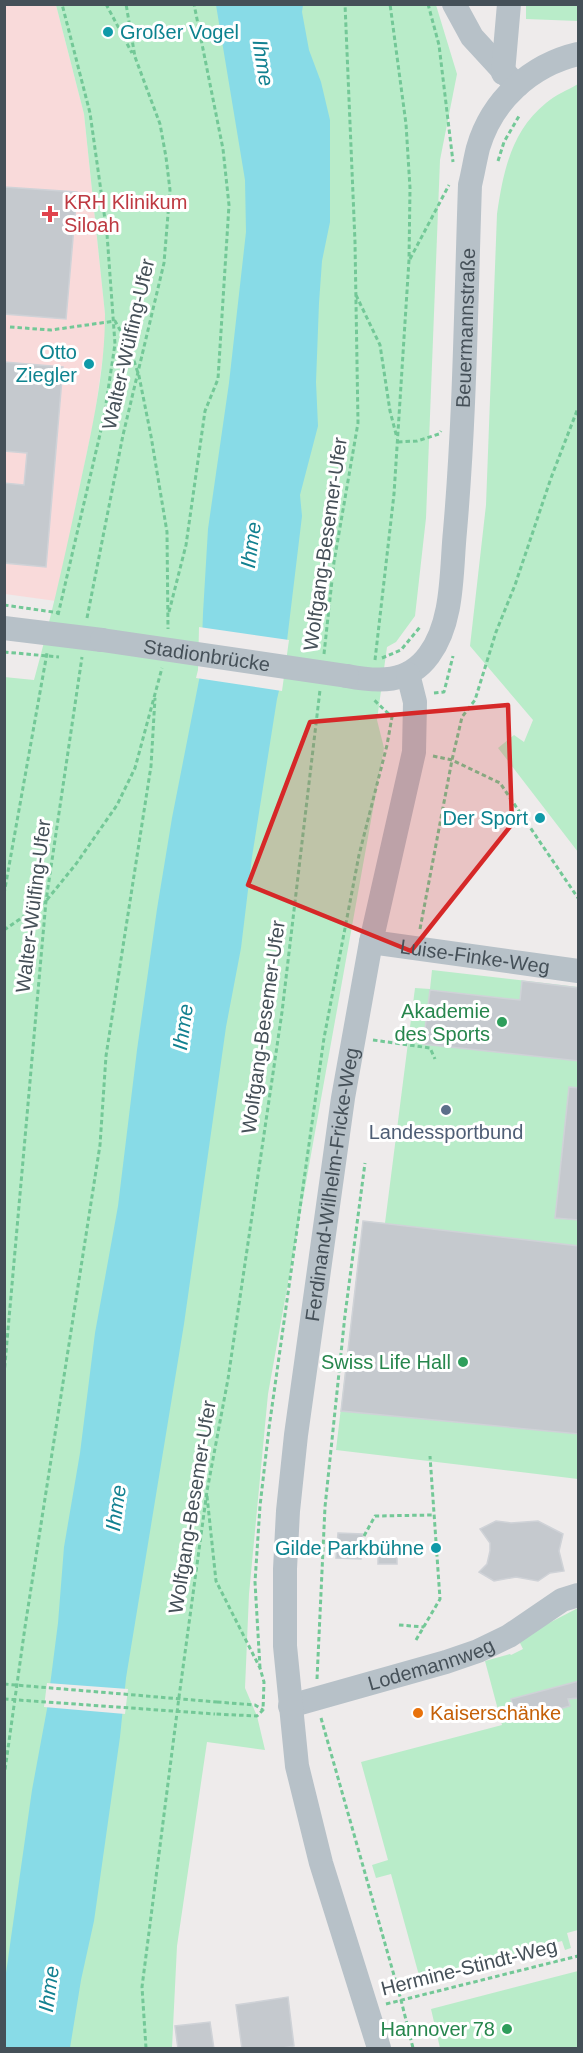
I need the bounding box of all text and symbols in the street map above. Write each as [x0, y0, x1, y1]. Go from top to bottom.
place label: Großer Vogel [120, 21, 239, 43]
marker: Großer Vogel [101, 25, 115, 39]
water label: Ihme [248, 38, 279, 88]
place label: KRH Klinikum Siloah [64, 191, 187, 236]
marker: KRH Klinikum Siloah [41, 205, 59, 223]
street label: Beuermannstraße [452, 248, 479, 408]
street label: Walter-Wülfing-Ufer [98, 256, 158, 432]
place label: Otto Ziegler [16, 341, 77, 386]
marker: Otto Ziegler [82, 357, 96, 371]
street label: Wolfgang-Besemer-Ufer [299, 436, 351, 652]
water label: Ihme [236, 520, 265, 570]
street label: Stadionbrücke [142, 635, 272, 676]
place label: Der Sport [442, 807, 528, 829]
marker: Der Sport [533, 811, 547, 825]
street label: Walter-Wülfing-Ufer [11, 818, 55, 994]
street label: Wolfgang-Besemer-Ufer [237, 919, 289, 1135]
street label: Luise-Finke-Weg [399, 935, 551, 978]
place label: Akademie des Sports [394, 1000, 490, 1045]
water label: Ihme [168, 1002, 197, 1052]
marker: Akademie des Sports [495, 1015, 509, 1029]
street label: Ferdinand-Wilhelm-Fricke-Weg [301, 1046, 363, 1323]
marker: Landessportbund [439, 1103, 453, 1117]
place label: Landessportbund [369, 1121, 523, 1143]
place label: Swiss Life Hall [321, 1351, 451, 1373]
marker: Swiss Life Hall [456, 1355, 470, 1369]
street label: Wolfgang-Besemer-Ufer [164, 1399, 220, 1615]
water label: Ihme [101, 1483, 130, 1533]
place label: Gilde Parkbühne [275, 1537, 424, 1559]
marker: Gilde Parkbühne [429, 1541, 443, 1555]
street label: Lodemannweg [365, 1634, 498, 1694]
place label: Kaiserschänke [430, 1702, 561, 1724]
marker: Kaiserschänke [411, 1706, 425, 1720]
street label: Hermine-Stindt-Weg [379, 1934, 559, 2000]
water label: Ihme [34, 1964, 63, 2014]
place label: Hannover 78 [380, 2018, 495, 2040]
marker: Hannover 78 [500, 2022, 514, 2036]

